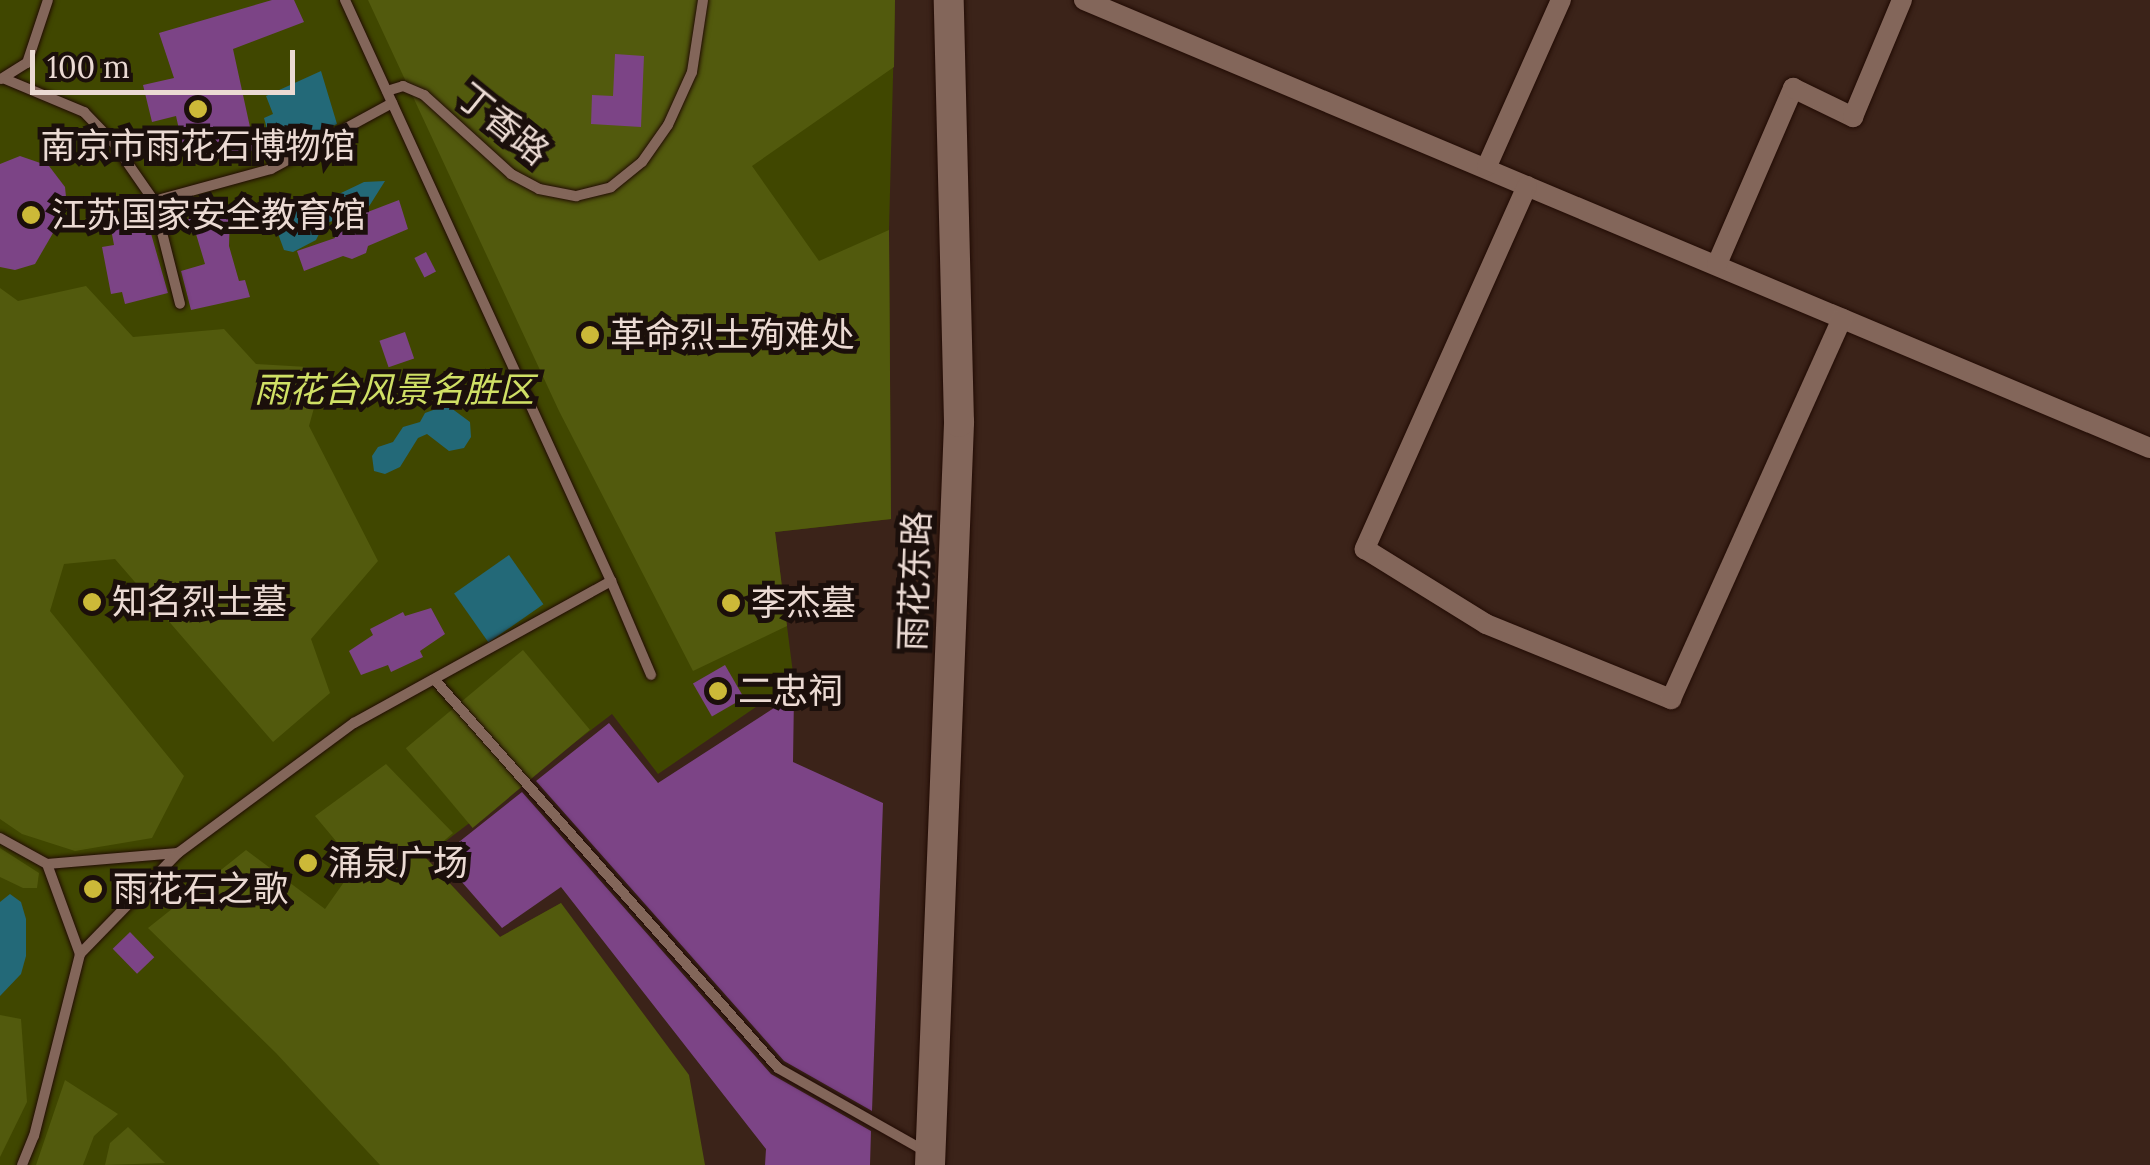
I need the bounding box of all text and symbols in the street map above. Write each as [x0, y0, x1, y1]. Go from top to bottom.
scale bar [35, 30, 300, 92]
text: 100 m [47, 48, 130, 86]
street label: 丁香路 [449, 75, 557, 173]
marker: 南京市雨花石博物馆 [187, 98, 209, 120]
place label: 南京市雨花石博物馆 [41, 125, 355, 167]
place label: 江苏国家安全教育馆 [51, 194, 366, 236]
marker: 江苏国家安全教育馆 [20, 204, 42, 226]
place label: 革命烈士殉难处 [610, 314, 855, 356]
marker: 革命烈士殉难处 [579, 324, 601, 346]
park label: 雨花台风景名胜区 [254, 369, 534, 411]
street label: 雨花东路 [892, 510, 938, 652]
place label: 知名烈士墓 [112, 581, 287, 623]
place label: 李杰墓 [751, 582, 856, 624]
marker: 知名烈士墓 [81, 591, 103, 613]
marker: 李杰墓 [720, 592, 742, 614]
place label: 二忠祠 [738, 670, 843, 712]
marker: 二忠祠 [707, 680, 729, 702]
place label: 涌泉广场 [328, 842, 468, 884]
marker: 涌泉广场 [297, 852, 319, 874]
place label: 雨花石之歌 [113, 868, 288, 910]
marker: 雨花石之歌 [82, 878, 104, 900]

